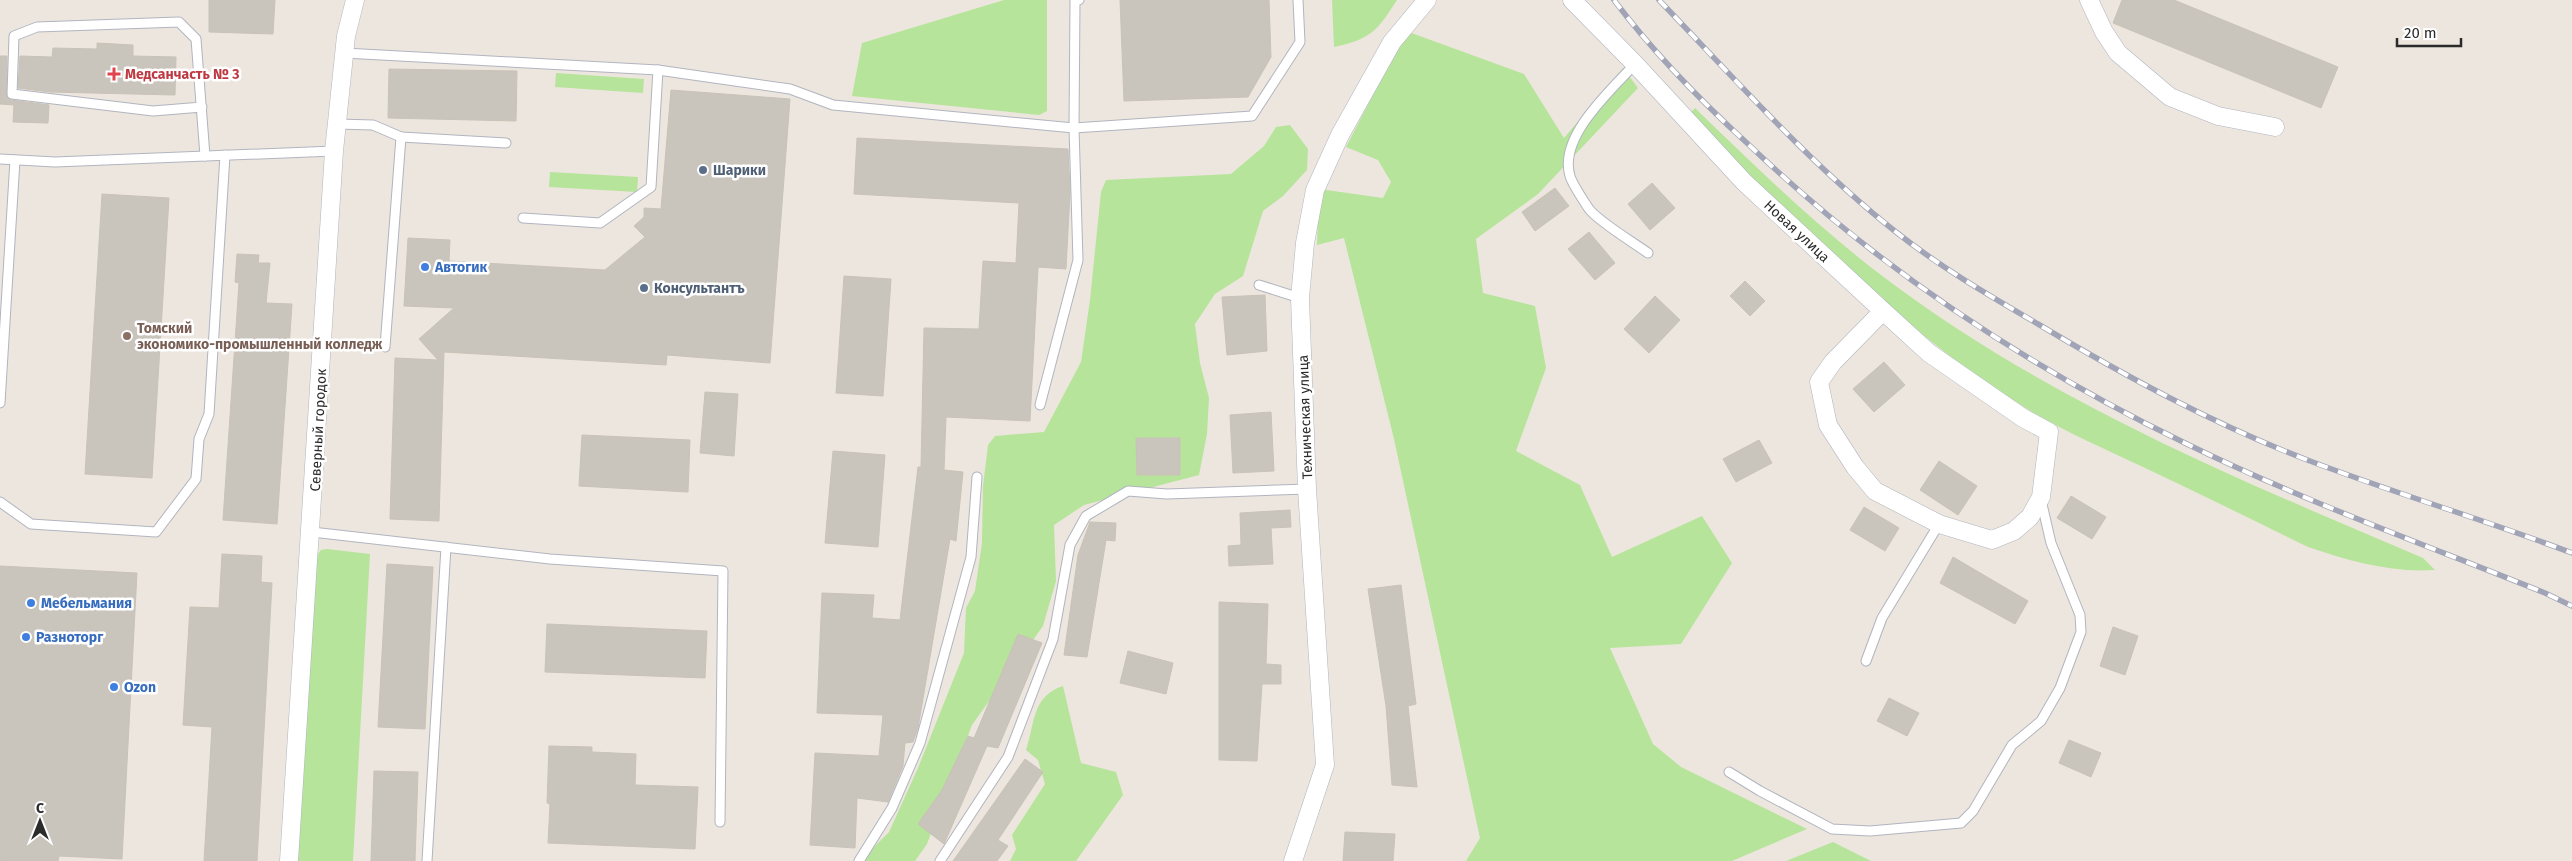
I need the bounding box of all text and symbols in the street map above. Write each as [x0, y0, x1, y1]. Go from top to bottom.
scale bar [2397, 15, 2461, 47]
text: 20 m [2404, 24, 2437, 42]
place label: Медсанчасть № 3 [125, 66, 240, 83]
marker: Медсанчасть № 3 [107, 67, 121, 81]
place label: Шарики [713, 162, 766, 179]
marker: Шарики [697, 164, 709, 176]
street label: Новая улица [1760, 197, 1833, 266]
place label: Автогик [434, 259, 488, 276]
marker: Автогик [419, 261, 431, 273]
place label: Консультантъ [654, 280, 745, 297]
marker: Консультантъ [638, 282, 650, 294]
place label: Томский экономико-промышленный колледж [137, 320, 383, 353]
marker: Томский экономико-промышленный колледж [121, 330, 133, 342]
street label: Техническая улица [1295, 354, 1316, 480]
street label: Северный городок [307, 367, 330, 492]
place label: Мебельмания [41, 595, 132, 612]
marker: Мебельмания [25, 597, 37, 609]
place label: Разноторг [36, 629, 104, 646]
marker: Разноторг [20, 631, 32, 643]
place label: Ozon [124, 679, 156, 696]
marker: Ozon [108, 681, 120, 693]
north arrow [15, 796, 65, 846]
text: С [36, 800, 44, 817]

